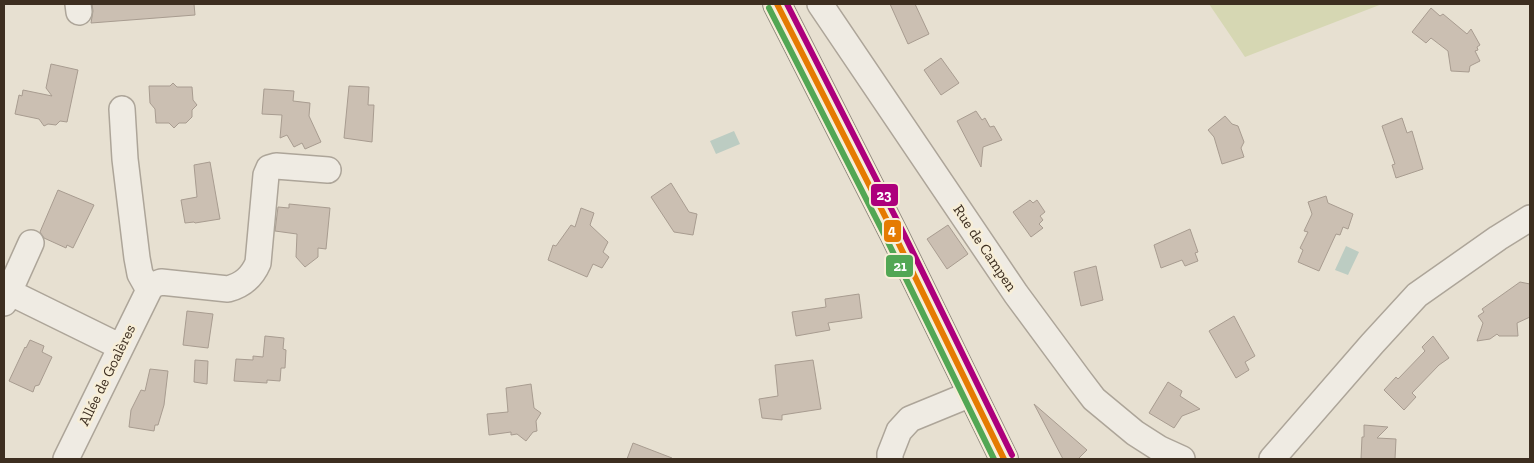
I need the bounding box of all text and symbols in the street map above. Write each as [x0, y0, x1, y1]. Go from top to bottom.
line badge: 23 [870, 183, 899, 207]
text: 23 [877, 187, 892, 204]
street label: Rue de Campen [949, 201, 1021, 295]
line badge: 4 [883, 219, 902, 243]
text: 4 [888, 222, 896, 239]
line badge: 21 [885, 254, 914, 278]
text: 21 [893, 258, 907, 275]
street label: Allée de Goalères [75, 322, 139, 428]

